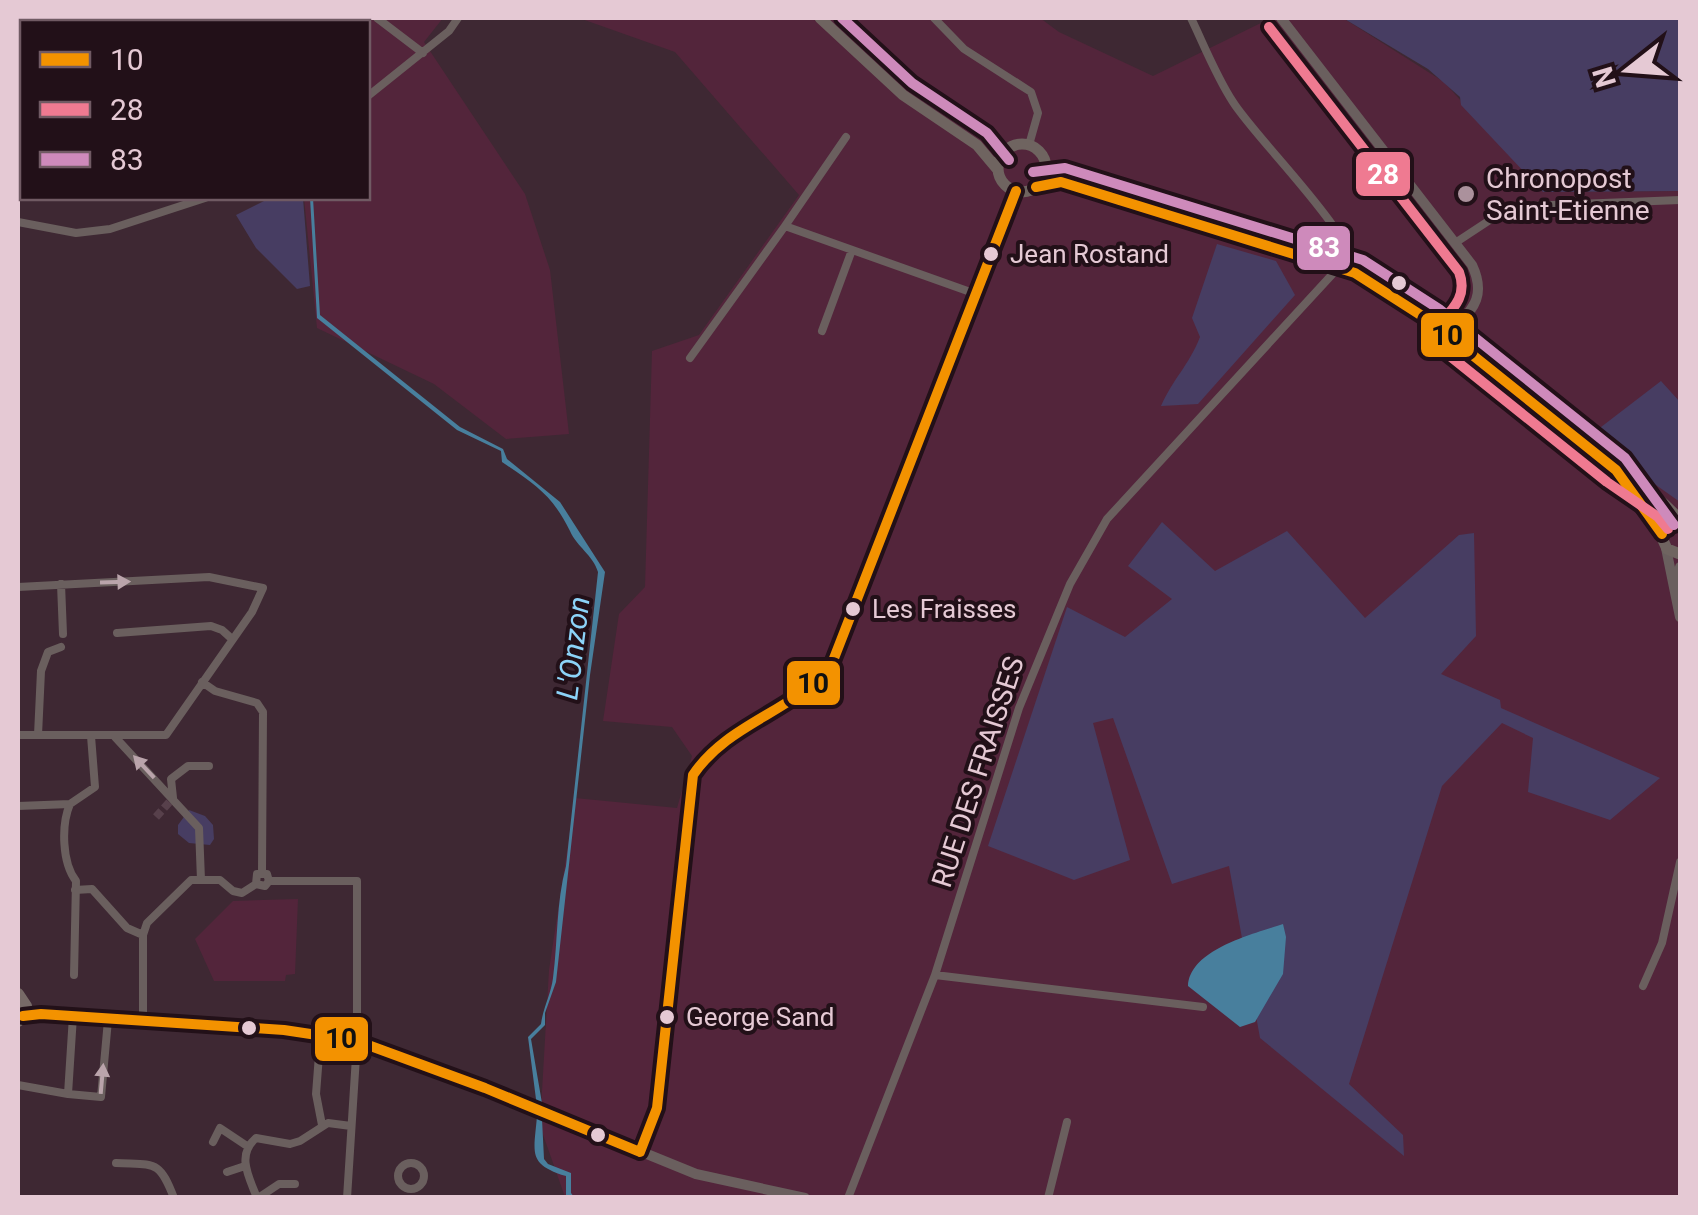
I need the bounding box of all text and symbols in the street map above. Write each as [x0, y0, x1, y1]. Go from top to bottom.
legend [20, 20, 370, 200]
north arrow [1578, 20, 1678, 120]
text: 10 [110, 42, 144, 77]
text: N [1586, 63, 1623, 91]
text: 28 [110, 92, 144, 127]
text: 83 [110, 142, 144, 177]
line badge: 28 [1354, 150, 1412, 198]
text: 28 [1367, 158, 1399, 191]
place label: Chronopost Saint-Etienne [1486, 162, 1650, 227]
marker: Chronopost Saint-Etienne [1455, 183, 1477, 205]
line badge: 83 [1295, 224, 1352, 272]
text: 83 [1308, 231, 1340, 264]
place label: Jean Rostand [1010, 239, 1169, 269]
marker: Jean Rostand [981, 244, 1001, 264]
unlabelled marker [1389, 273, 1409, 293]
line badge: 10 [1419, 311, 1476, 359]
text: 10 [1431, 319, 1463, 352]
one-way arrow [99, 574, 131, 590]
water label: L'Onzon [549, 594, 597, 702]
place label: Les Fraisses [872, 594, 1017, 624]
marker: Les Fraisses [843, 599, 863, 619]
street label: RUE DES FRAISSES [925, 653, 1031, 891]
line badge: 10 [785, 659, 842, 707]
text: 10 [797, 667, 829, 700]
one-way arrow [133, 756, 156, 780]
place label: George Sand [686, 1002, 834, 1032]
marker: George Sand [657, 1007, 677, 1027]
line badge: 10 [313, 1015, 370, 1063]
unlabelled marker [239, 1018, 259, 1038]
text: 10 [325, 1022, 357, 1055]
one-way arrow [95, 1063, 111, 1094]
unlabelled marker [588, 1125, 608, 1145]

